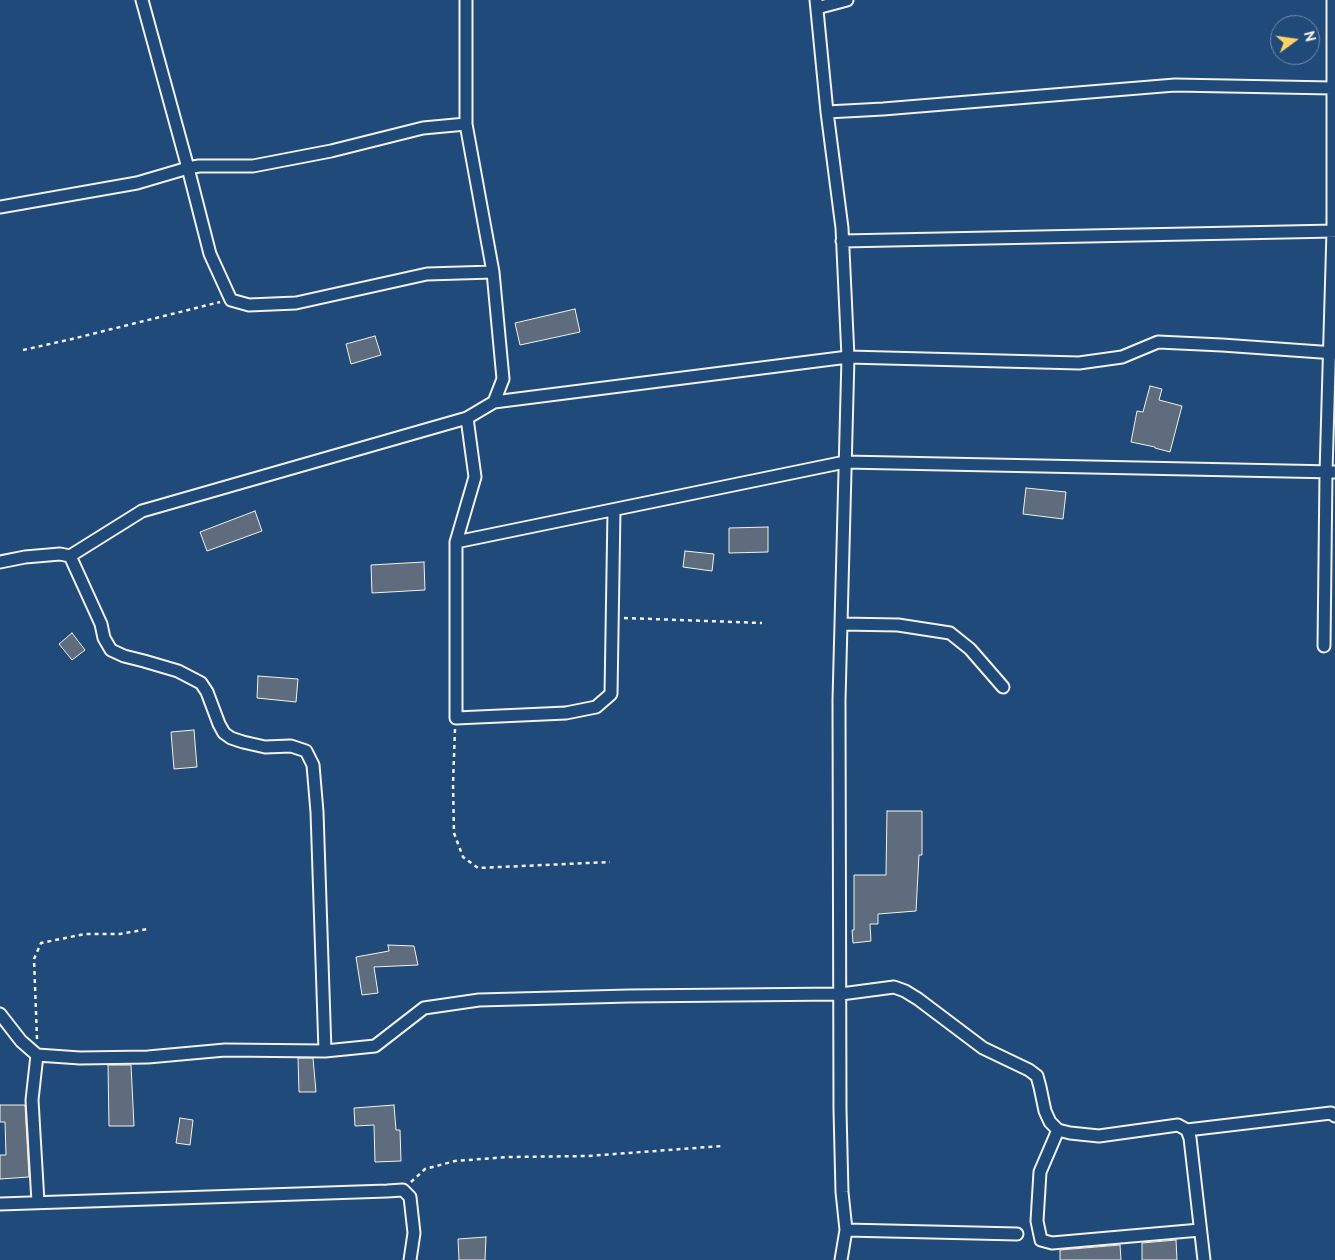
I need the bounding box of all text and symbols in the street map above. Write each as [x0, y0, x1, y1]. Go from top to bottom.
north arrow [1270, 15, 1320, 65]
text: N [1300, 29, 1319, 44]

